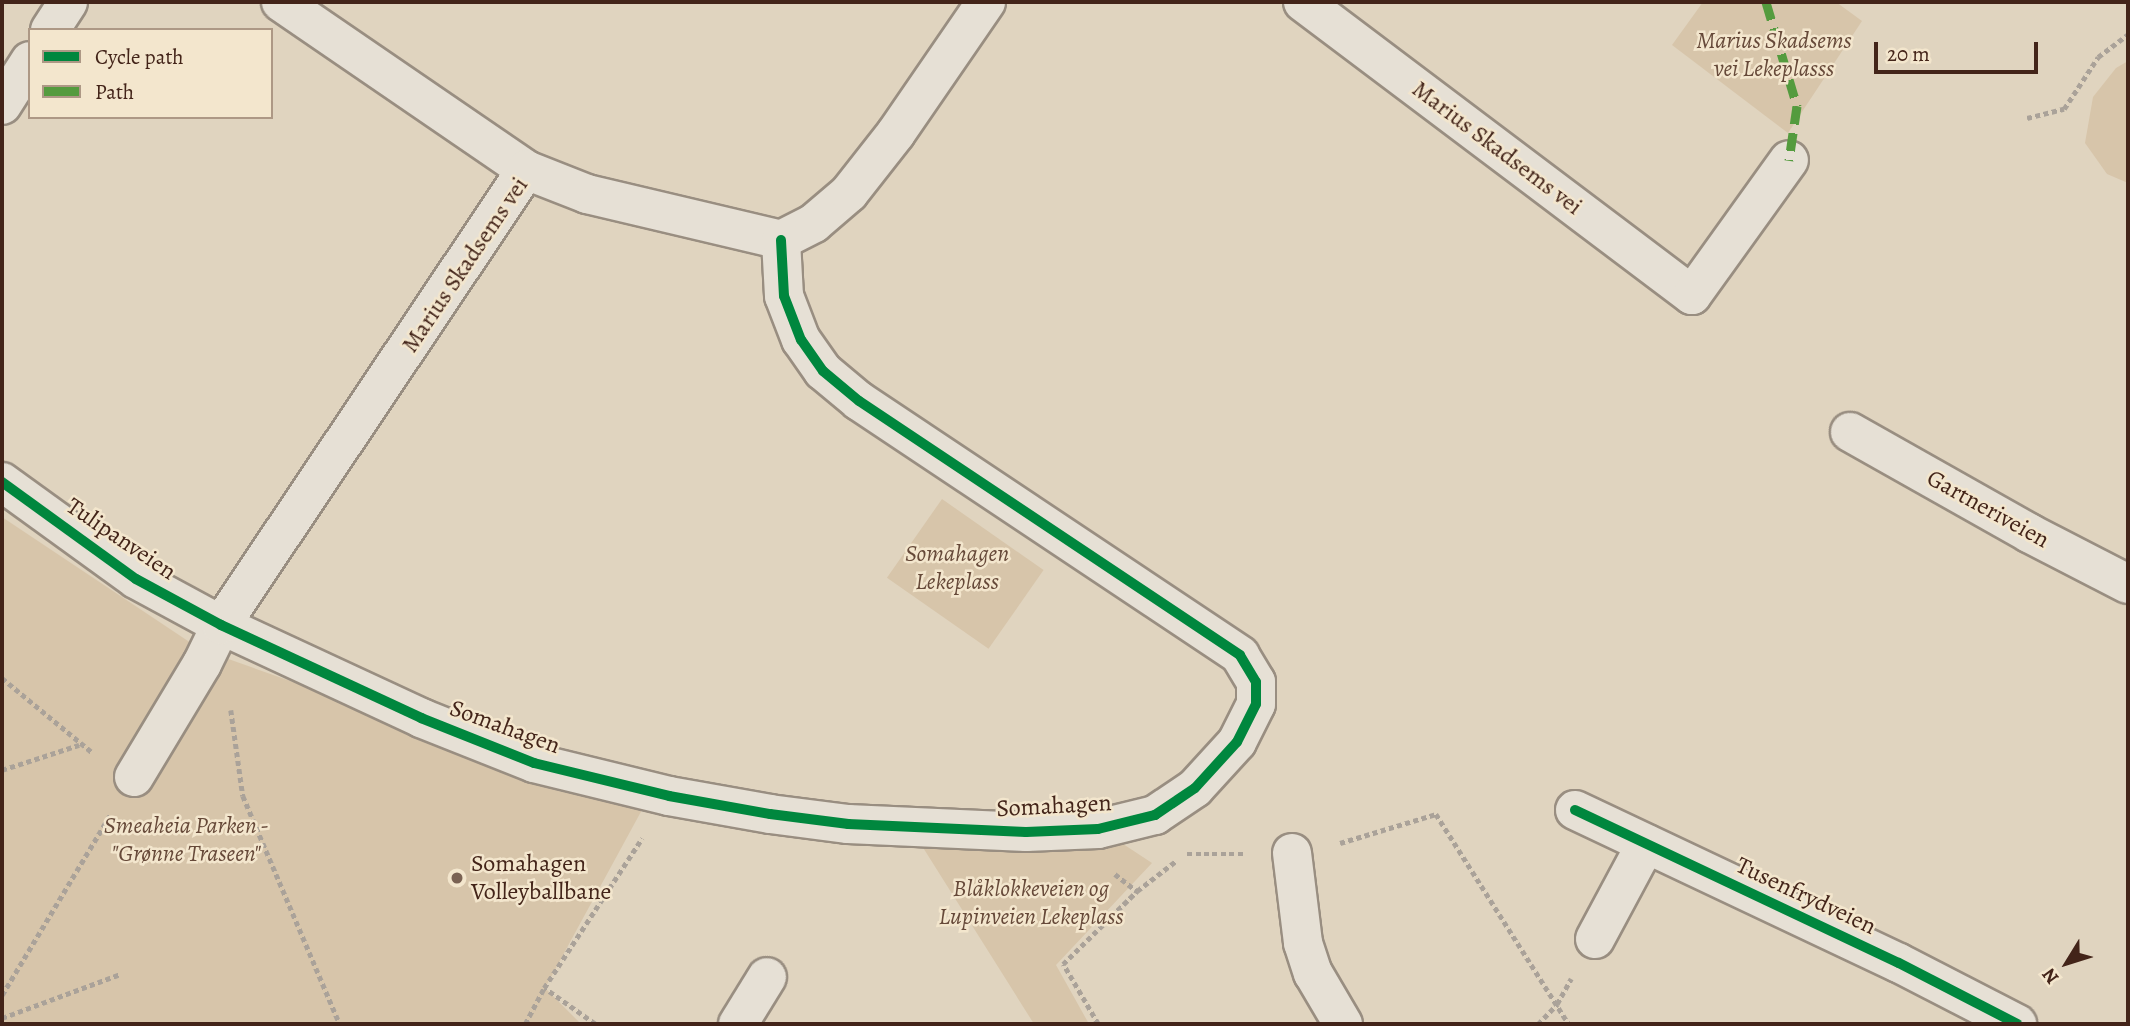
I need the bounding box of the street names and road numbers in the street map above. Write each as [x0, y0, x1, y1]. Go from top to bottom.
street label: Marius Skadsems vei [1406, 75, 1588, 221]
street label: Marius Skadsems vei [396, 172, 534, 358]
street label: Gartneriveien [1922, 464, 2054, 554]
street label: Tulipanveien [61, 492, 181, 586]
street label: Somahagen [446, 694, 564, 760]
street label: Somahagen [996, 789, 1112, 823]
street label: Tusenfrydveien [1731, 851, 1881, 941]

